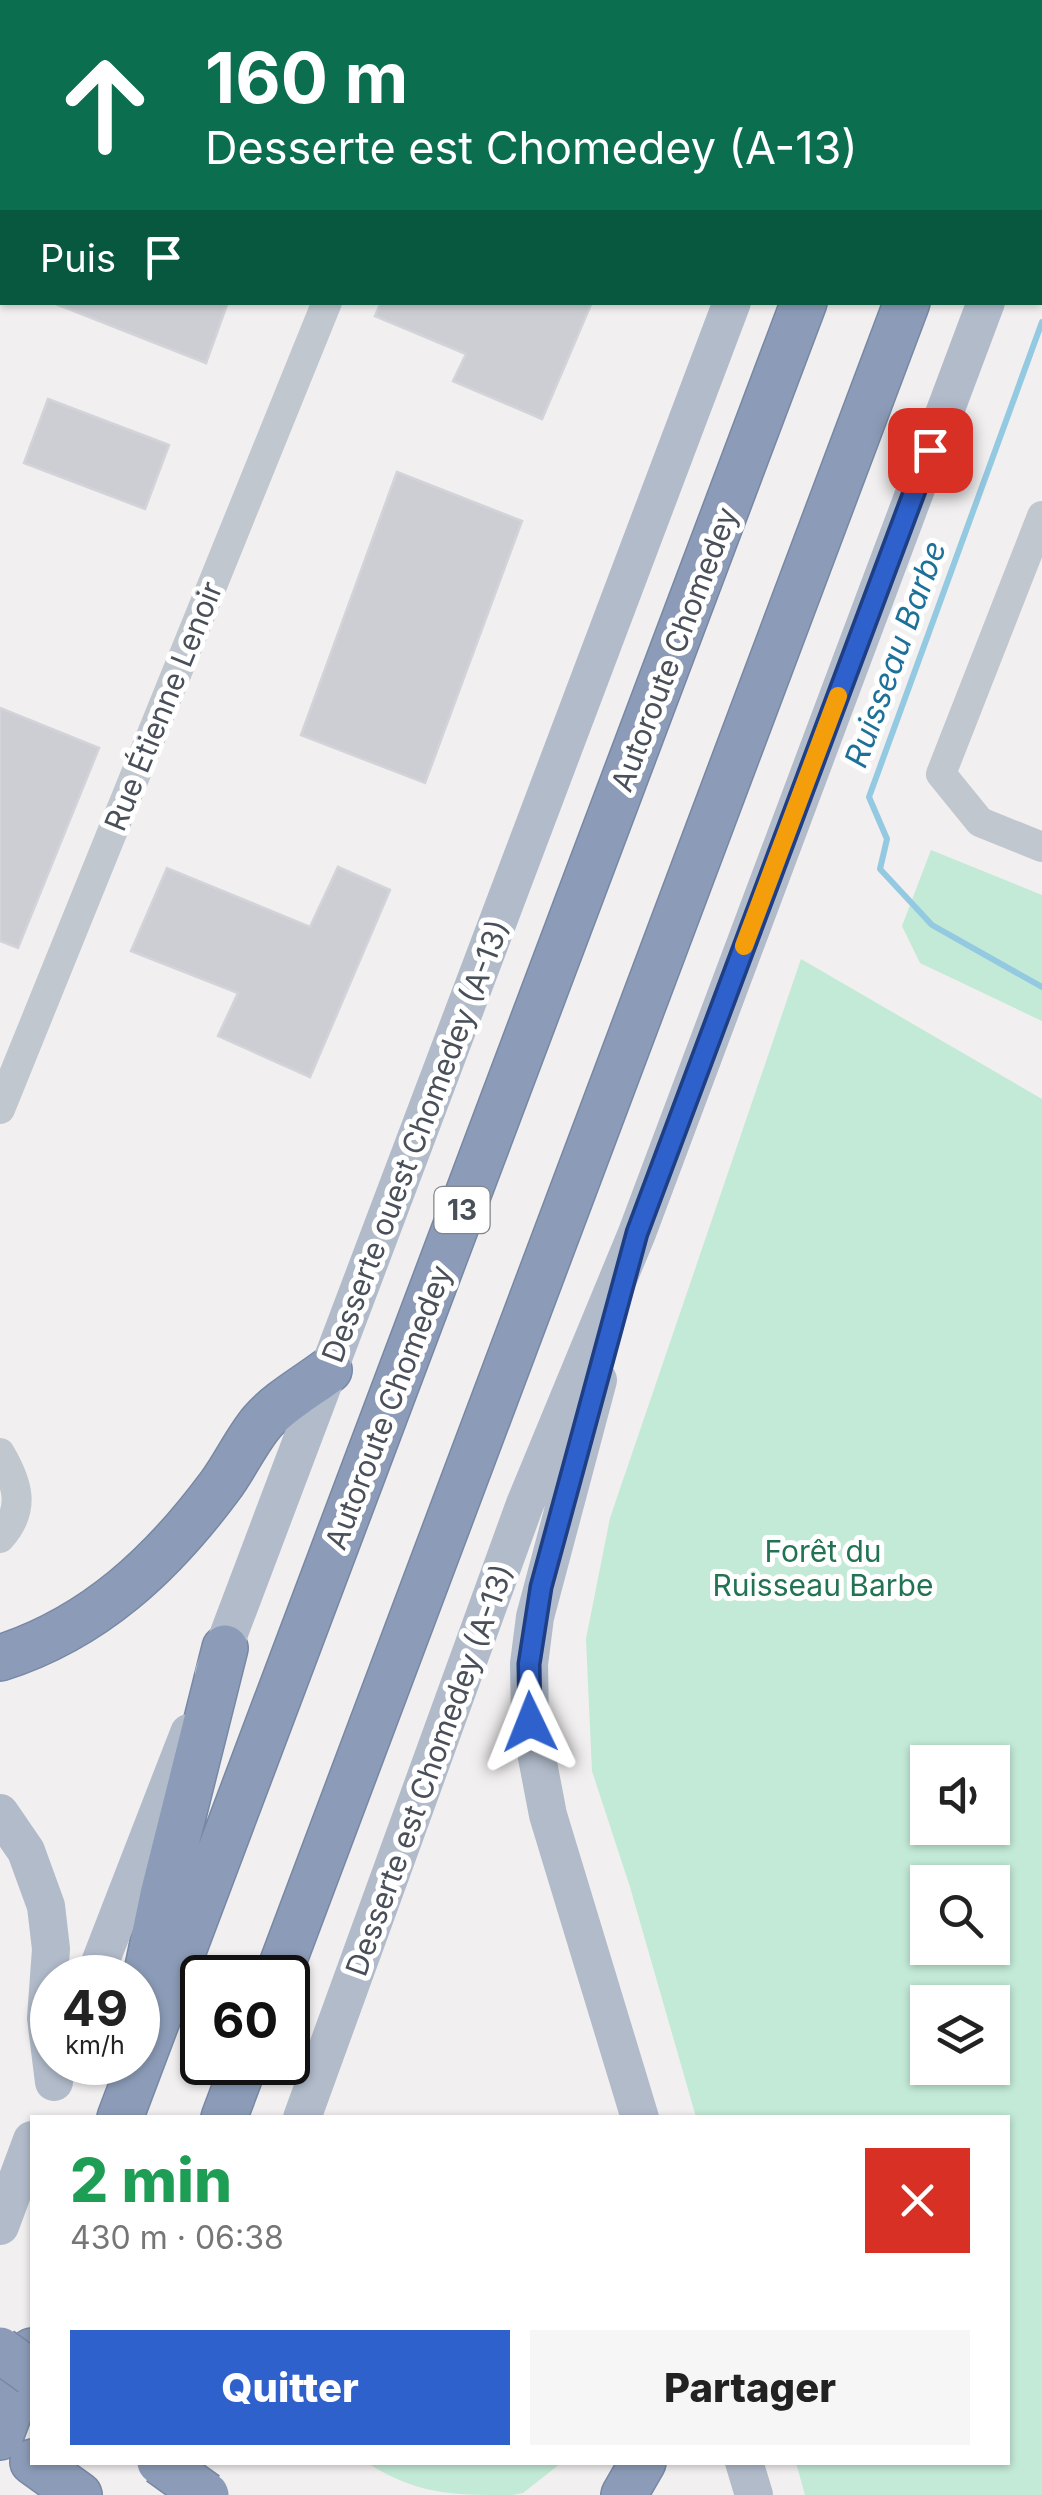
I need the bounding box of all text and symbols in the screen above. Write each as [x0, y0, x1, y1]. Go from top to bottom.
text: 160 m [205, 35, 408, 120]
icon: ahead [40, 40, 170, 170]
text: Desserte est Chomedey (A-13) [205, 120, 858, 175]
icon: arrive [136, 230, 191, 285]
text: Puis [40, 235, 116, 281]
pin [888, 408, 973, 493]
icon: arrive [903, 423, 958, 478]
street label: Autoroute Chomedey [603, 502, 745, 796]
water label: Ruisseau Barbe [836, 535, 954, 773]
street label: Rue Étienne Lenoir [97, 576, 229, 836]
street label: Desserte ouest Chomedey (A-13) [314, 915, 516, 1367]
road number: 13 [434, 1187, 490, 1233]
street label: Autoroute Chomedey [317, 1260, 459, 1554]
park label: Forêt du Ruisseau Barbe [713, 1533, 933, 1603]
street label: Desserte est Chomedey (A-13) [338, 1559, 520, 1981]
position arrow [478, 1670, 582, 1774]
map controls [910, 1745, 1010, 2085]
button: sound [910, 1745, 1010, 1845]
button: search [910, 1865, 1010, 1965]
speed limit sign: 60 [180, 1955, 310, 2085]
text: 49 [62, 1978, 128, 2038]
button: layers [910, 1985, 1010, 2085]
text: km/h [65, 2030, 125, 2060]
text: 2 min [70, 2144, 232, 2216]
button: close [865, 2148, 970, 2253]
text: 430 m · 06:38 [70, 2218, 284, 2257]
button: Quitter [70, 2330, 510, 2445]
button: Partager [530, 2330, 970, 2445]

